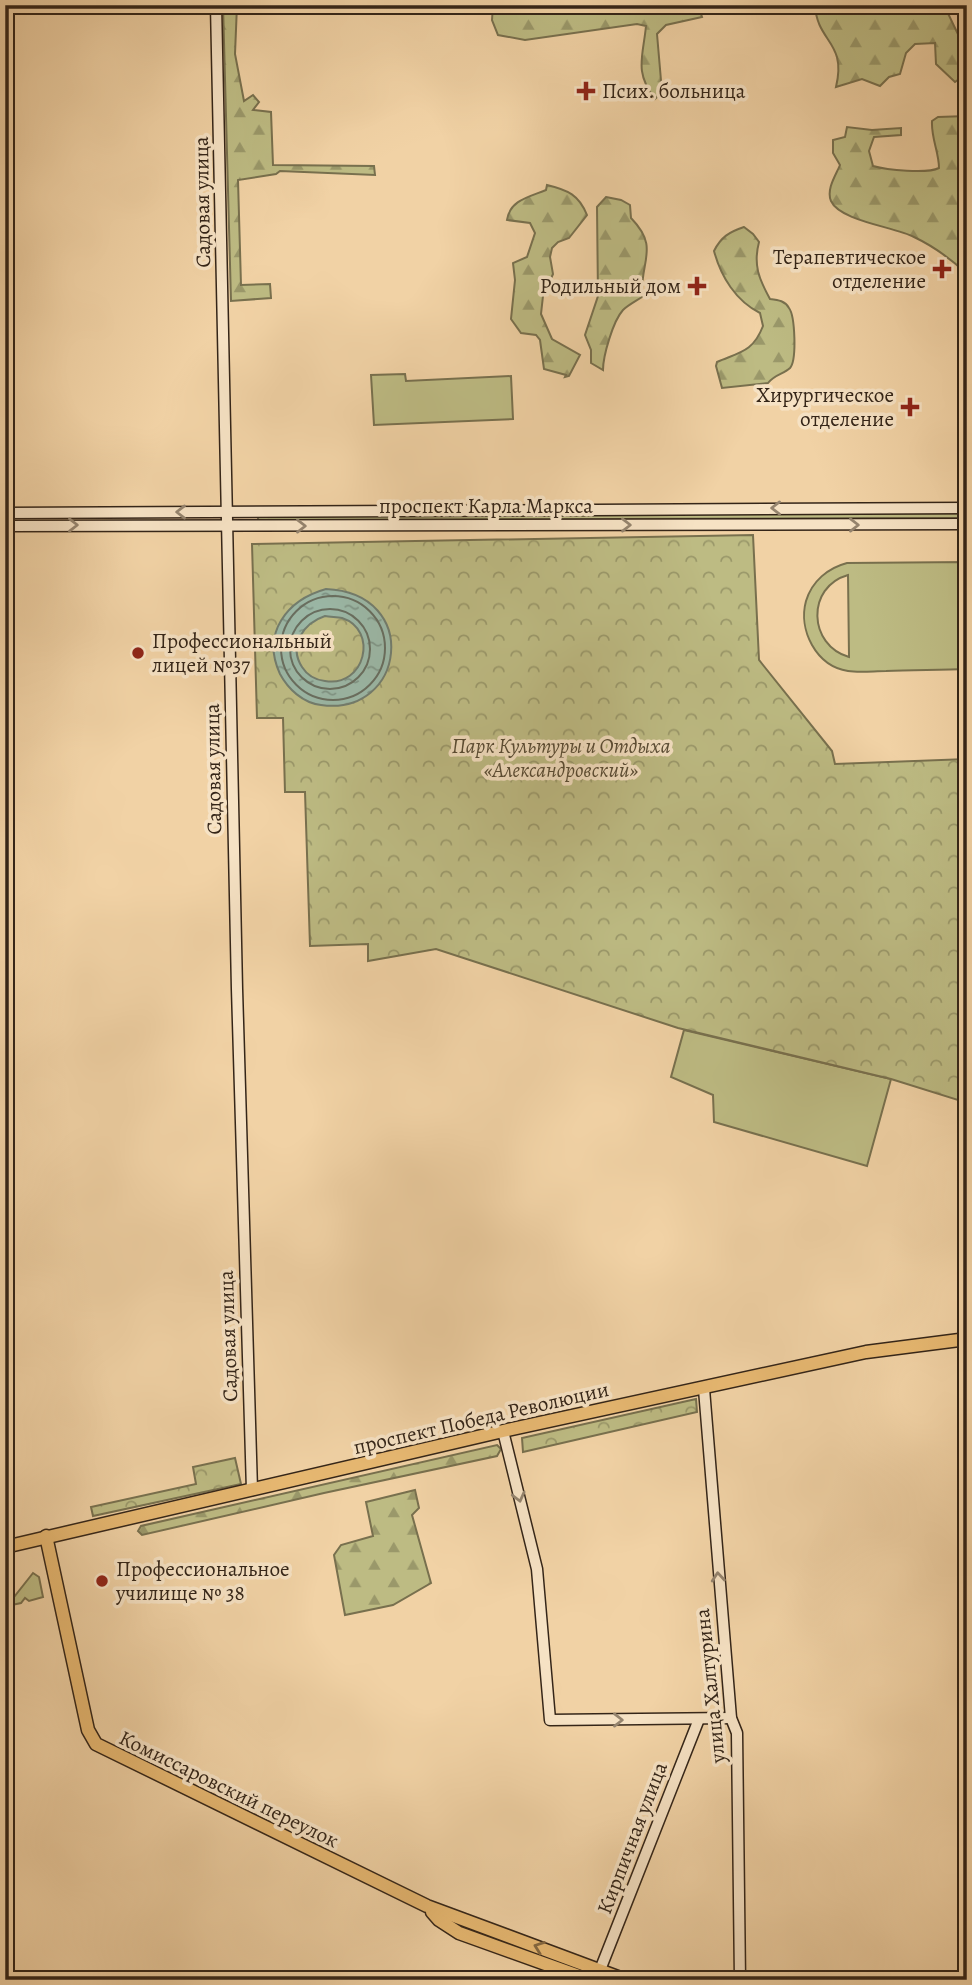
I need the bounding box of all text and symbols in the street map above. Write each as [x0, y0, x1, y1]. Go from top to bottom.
place label: Псих. больница [602, 77, 746, 105]
marker: Псих. больница [576, 81, 596, 101]
street label: Садовая улица [187, 136, 217, 268]
place label: Терапевтическое отделение [773, 243, 926, 295]
marker: Терапевтическое отделение [932, 259, 952, 279]
place label: Родильный дом [540, 272, 681, 300]
marker: Родильный дом [687, 276, 707, 296]
place label: Хирургическое отделение [756, 381, 894, 433]
marker: Хирургическое отделение [900, 397, 920, 417]
street label: проспект Карла Маркса [379, 492, 593, 520]
one-way arrow [770, 500, 781, 516]
one-way arrow [175, 504, 186, 520]
one-way arrow [69, 517, 79, 533]
one-way arrow [622, 517, 632, 533]
one-way arrow [849, 517, 860, 532]
one-way arrow [296, 518, 307, 534]
place label: Профессиональный лицей №37 [152, 627, 332, 679]
marker: Профессиональный лицей №37 [130, 645, 146, 661]
street label: Садовая улица [198, 703, 228, 835]
park label: Парк Культуры и Отдыха «Александровский» [451, 732, 671, 784]
street label: Садовая улица [212, 1270, 244, 1402]
street label: проспект Победа Революции [351, 1375, 611, 1461]
one-way arrow [511, 1491, 525, 1503]
place label: Профессиональное училище № 38 [115, 1555, 290, 1607]
one-way arrow [711, 1571, 726, 1582]
marker: Профессиональное училище № 38 [94, 1573, 110, 1589]
street label: улица Халтурина [688, 1607, 732, 1766]
one-way arrow [613, 1712, 624, 1727]
street label: Комиссаровский переулок [115, 1724, 344, 1854]
street label: Кирпичная улица [590, 1758, 674, 1918]
one-way arrow [533, 1942, 545, 1956]

